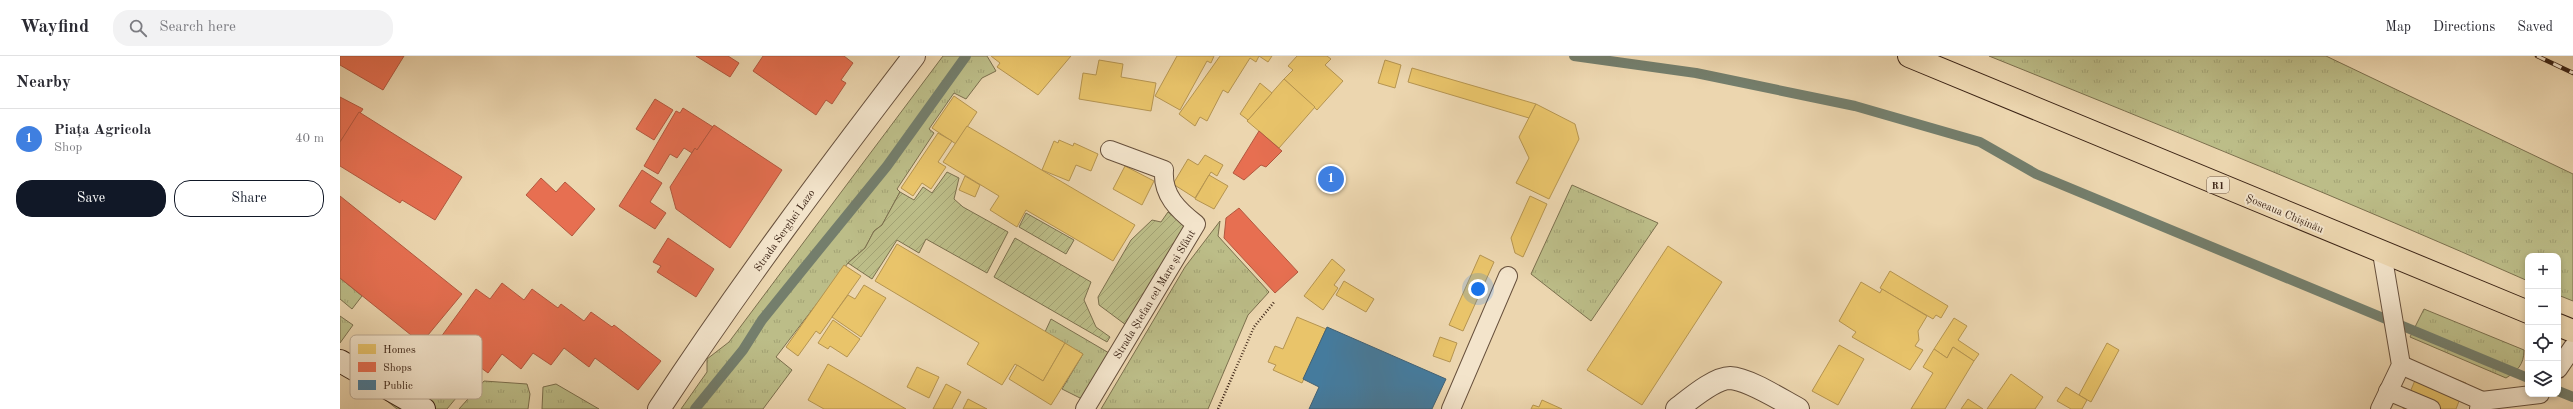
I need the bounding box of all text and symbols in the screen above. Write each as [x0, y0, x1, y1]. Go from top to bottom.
search box [113, 10, 393, 46]
icon: search [127, 17, 149, 39]
text: Wayfind [20, 18, 89, 37]
text: Search here [159, 20, 236, 35]
text: Map [2385, 20, 2411, 34]
text: Directions [2433, 20, 2495, 34]
text: Saved [2517, 20, 2553, 34]
text: Nearby [16, 74, 71, 91]
text: Piața Agricola [54, 123, 151, 138]
text: 1 [25, 132, 33, 145]
text: 40 m [295, 132, 324, 145]
text: Shop [54, 141, 82, 154]
pin: 1 [1318, 164, 1344, 194]
road number: R1 [2207, 177, 2229, 193]
button: Save [16, 180, 166, 217]
button: Share [174, 180, 324, 217]
street label: Strada Serghei Lazo [753, 188, 818, 274]
street label: Șoseaua Chișinău [2244, 193, 2325, 236]
street label: Strada Ștefan cel Mare și Sfânt [1112, 228, 1198, 361]
map controls [2525, 253, 2561, 397]
button: + [2525, 253, 2561, 289]
your location [1468, 279, 1488, 299]
button: − [2525, 289, 2561, 325]
button: locate [2525, 325, 2561, 361]
legend [350, 335, 482, 399]
text: Homes [383, 345, 416, 356]
button: layers [2525, 361, 2561, 397]
text: Shops [383, 363, 412, 374]
text: Public [383, 381, 413, 392]

